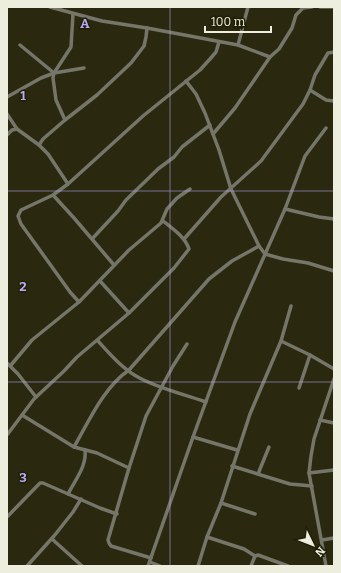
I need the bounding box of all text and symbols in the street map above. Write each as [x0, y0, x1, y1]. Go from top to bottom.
scale bar [205, 8, 271, 34]
text: 100 m [211, 15, 246, 29]
text: A [80, 16, 90, 31]
text: 1 [20, 88, 26, 103]
text: 2 [19, 279, 27, 294]
text: 3 [19, 470, 27, 485]
north arrow [293, 525, 333, 565]
text: N [312, 544, 328, 559]

